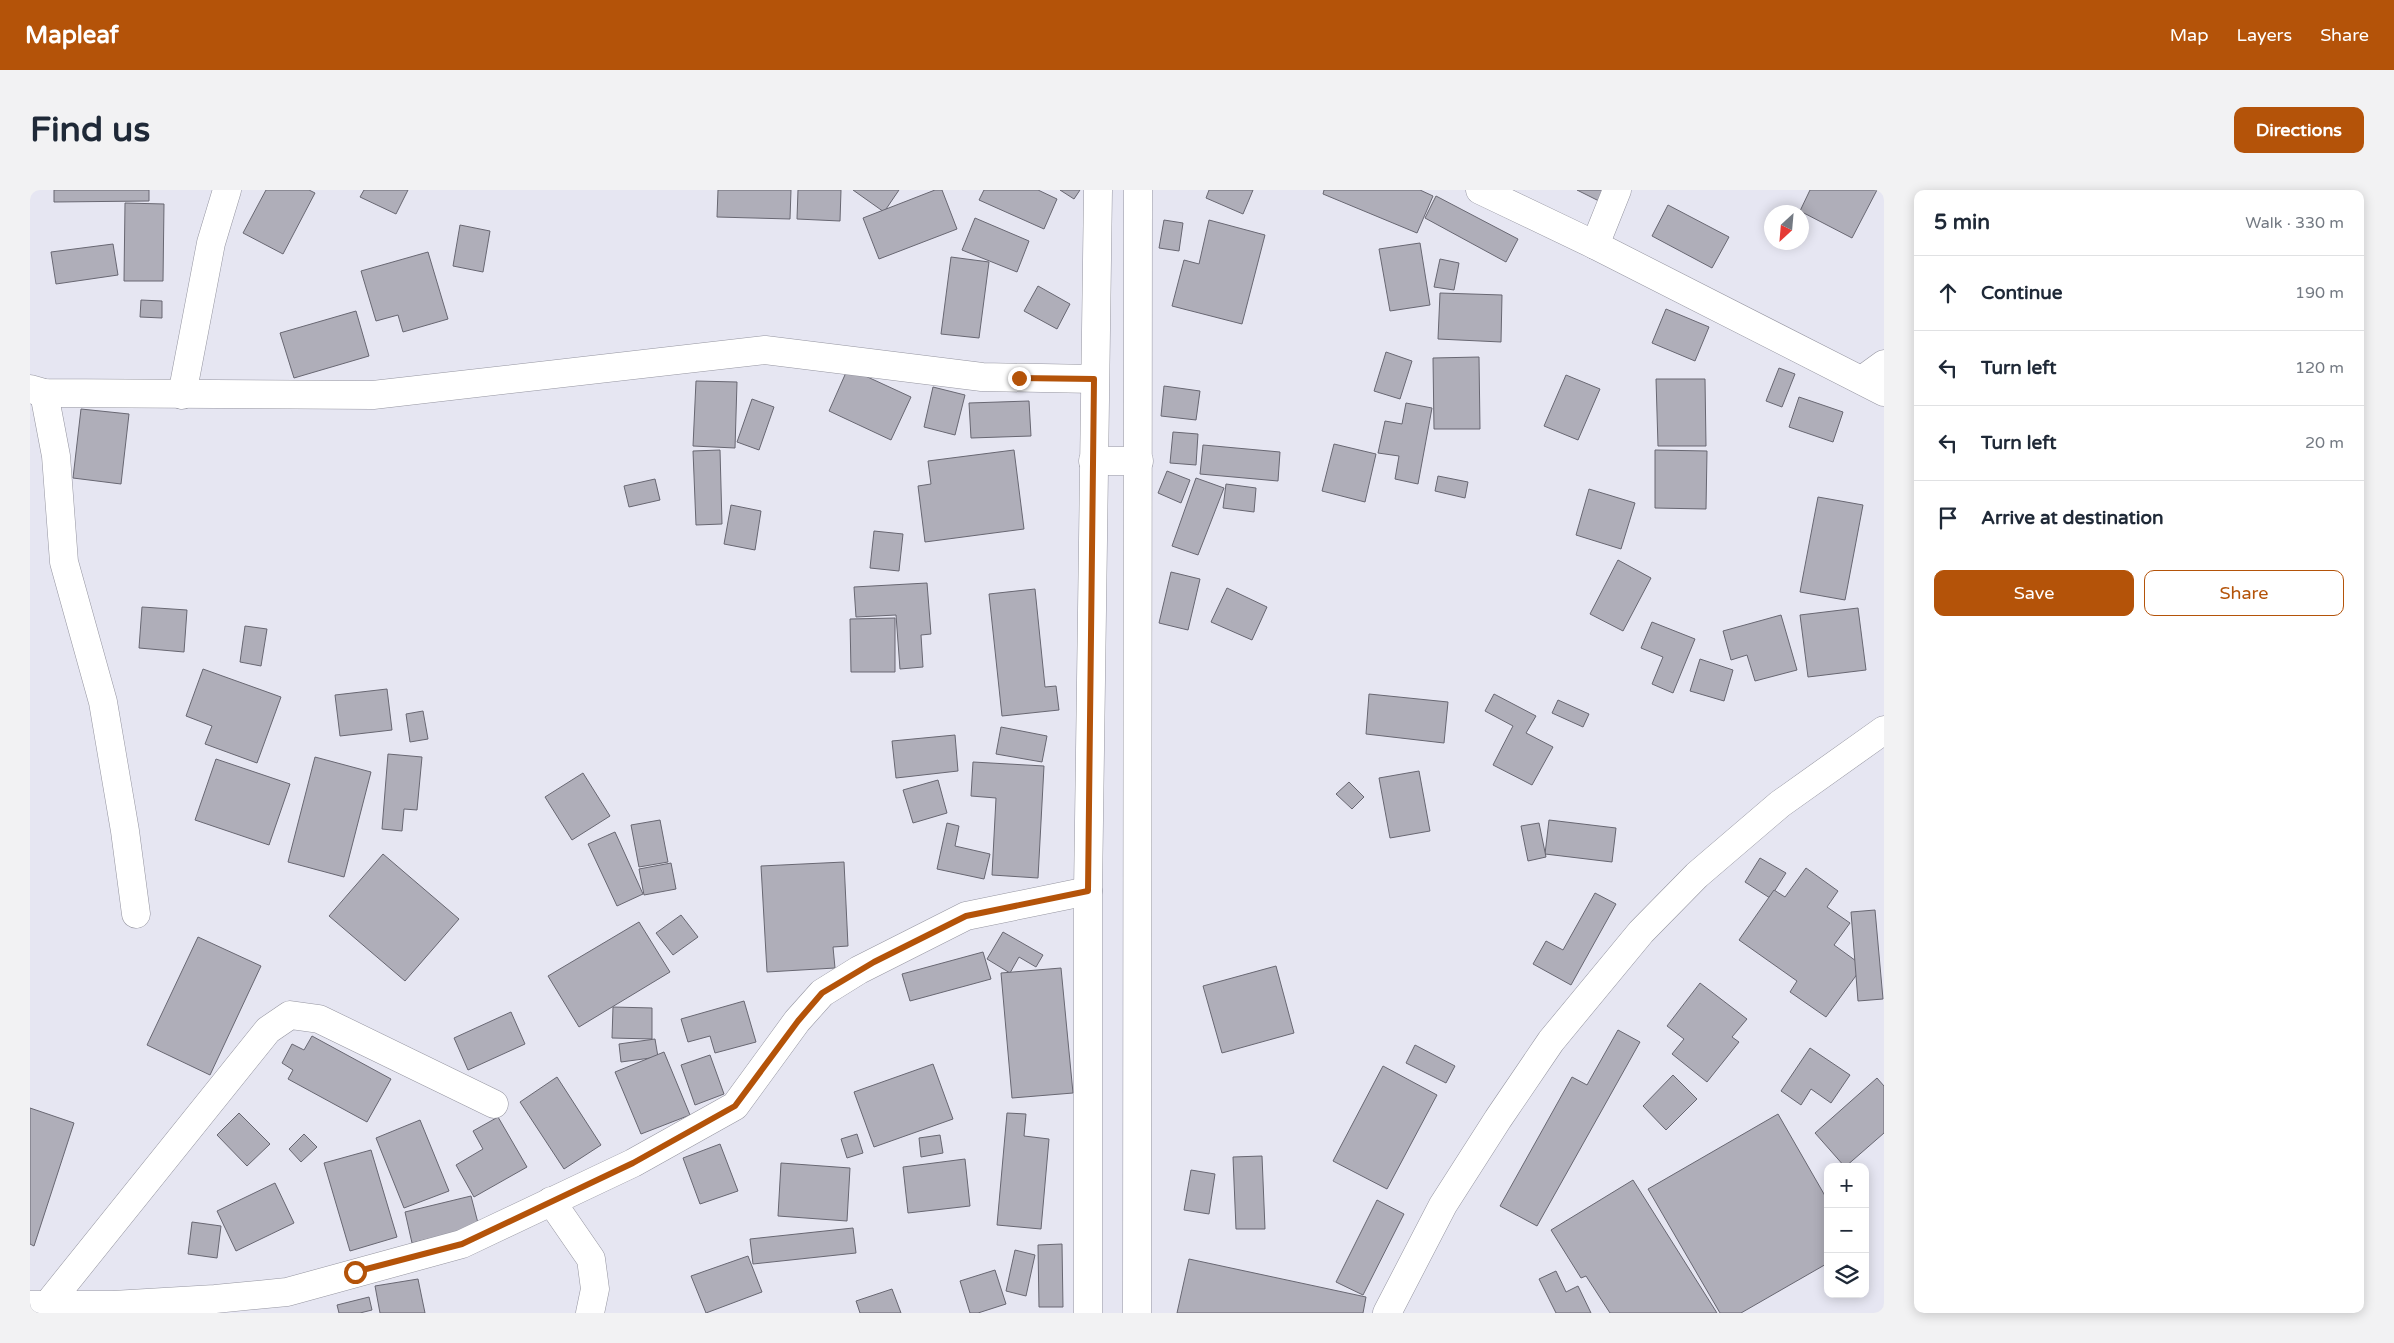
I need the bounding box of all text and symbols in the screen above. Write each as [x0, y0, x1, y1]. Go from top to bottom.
text: Mapleaf [25, 21, 119, 50]
text: Map [2170, 24, 2209, 46]
text: Layers [2237, 24, 2292, 46]
text: Share [2320, 24, 2369, 46]
button: Directions [2234, 107, 2364, 153]
text: Find us [30, 109, 150, 151]
north arrow [1764, 205, 1809, 250]
text: 5 min [1934, 210, 1990, 235]
text: Walk · 330 m [2245, 213, 2344, 233]
icon: ahead [1934, 279, 1962, 307]
text: Continue [1981, 282, 2063, 304]
text: 190 m [2295, 283, 2344, 303]
icon: left [1934, 354, 1962, 382]
text: Turn left [1981, 357, 2057, 379]
text: 120 m [2295, 358, 2344, 378]
route end [1008, 367, 1031, 390]
icon: left [1934, 429, 1962, 457]
text: Turn left [1981, 432, 2057, 454]
text: 20 m [2305, 433, 2344, 453]
icon: arrive [1934, 504, 1962, 532]
text: Arrive at destination [1981, 507, 2164, 529]
button: Save [1934, 570, 2134, 616]
button: Share [2144, 570, 2344, 616]
map controls [1824, 1163, 1869, 1298]
button: + [1824, 1163, 1869, 1208]
button: − [1824, 1208, 1869, 1253]
button: layers [1824, 1253, 1869, 1298]
route start [344, 1261, 367, 1284]

